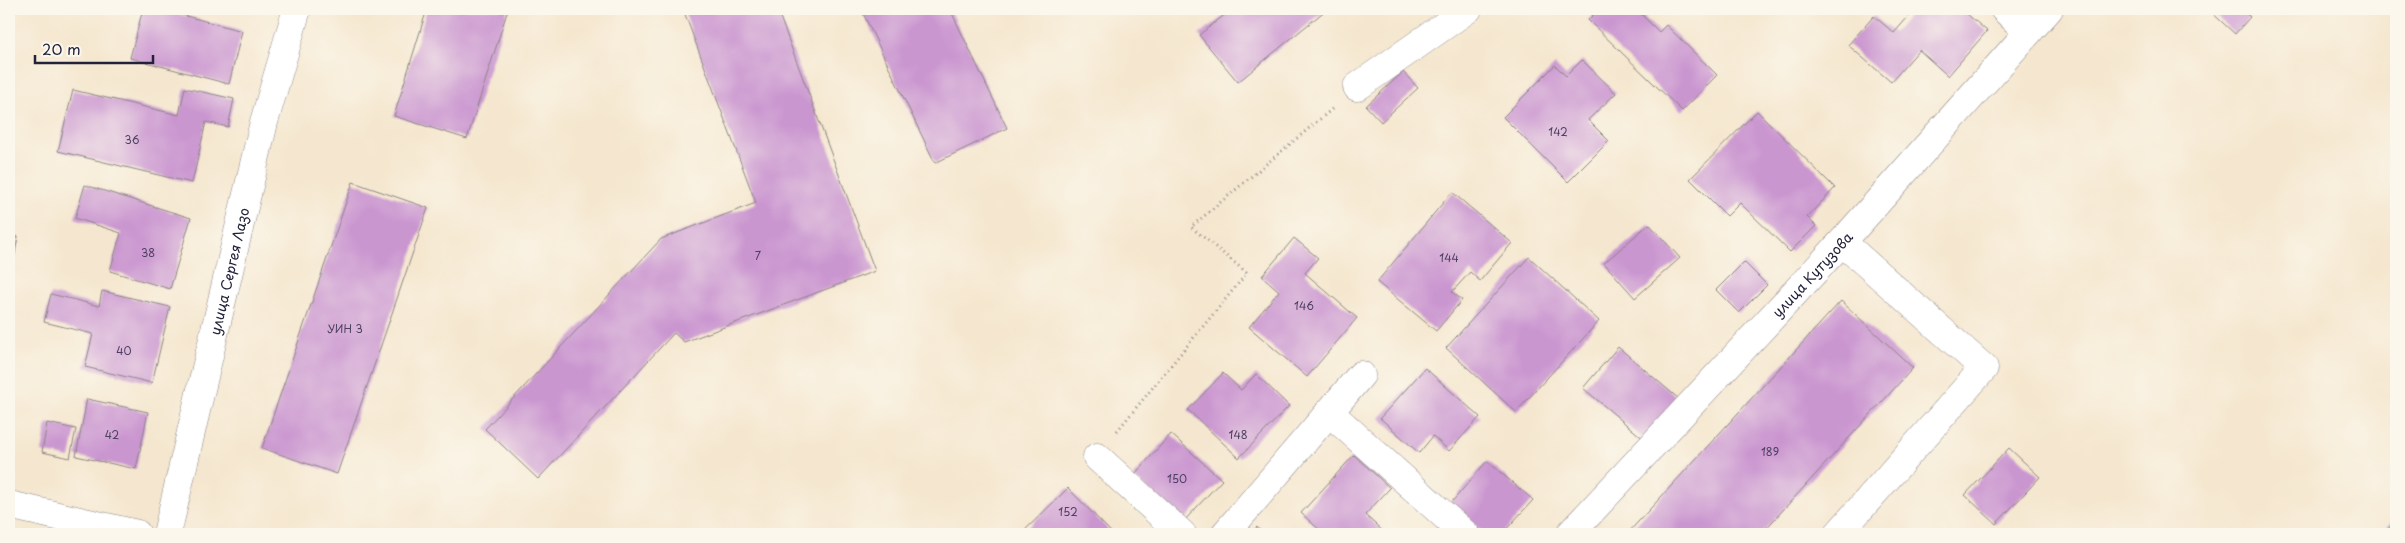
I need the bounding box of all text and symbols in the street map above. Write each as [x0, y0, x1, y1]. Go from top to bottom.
scale bar [35, 32, 152, 64]
text: 20 m [42, 37, 81, 60]
house number: 142 [1548, 123, 1568, 140]
house number: 36 [125, 131, 140, 148]
street label: улица Сергея Лазо [204, 205, 254, 337]
street label: улица Кутузова [1767, 227, 1857, 322]
house number: 38 [141, 244, 155, 261]
house number: 7 [755, 247, 761, 264]
house number: 144 [1439, 249, 1459, 266]
house number: 146 [1294, 297, 1314, 314]
house number: УИН 3 [327, 320, 363, 337]
house number: 40 [116, 342, 132, 359]
house number: 42 [105, 426, 120, 443]
house number: 148 [1228, 426, 1248, 443]
house number: 189 [1761, 443, 1779, 460]
house number: 150 [1167, 470, 1187, 487]
house number: 152 [1058, 503, 1078, 520]

